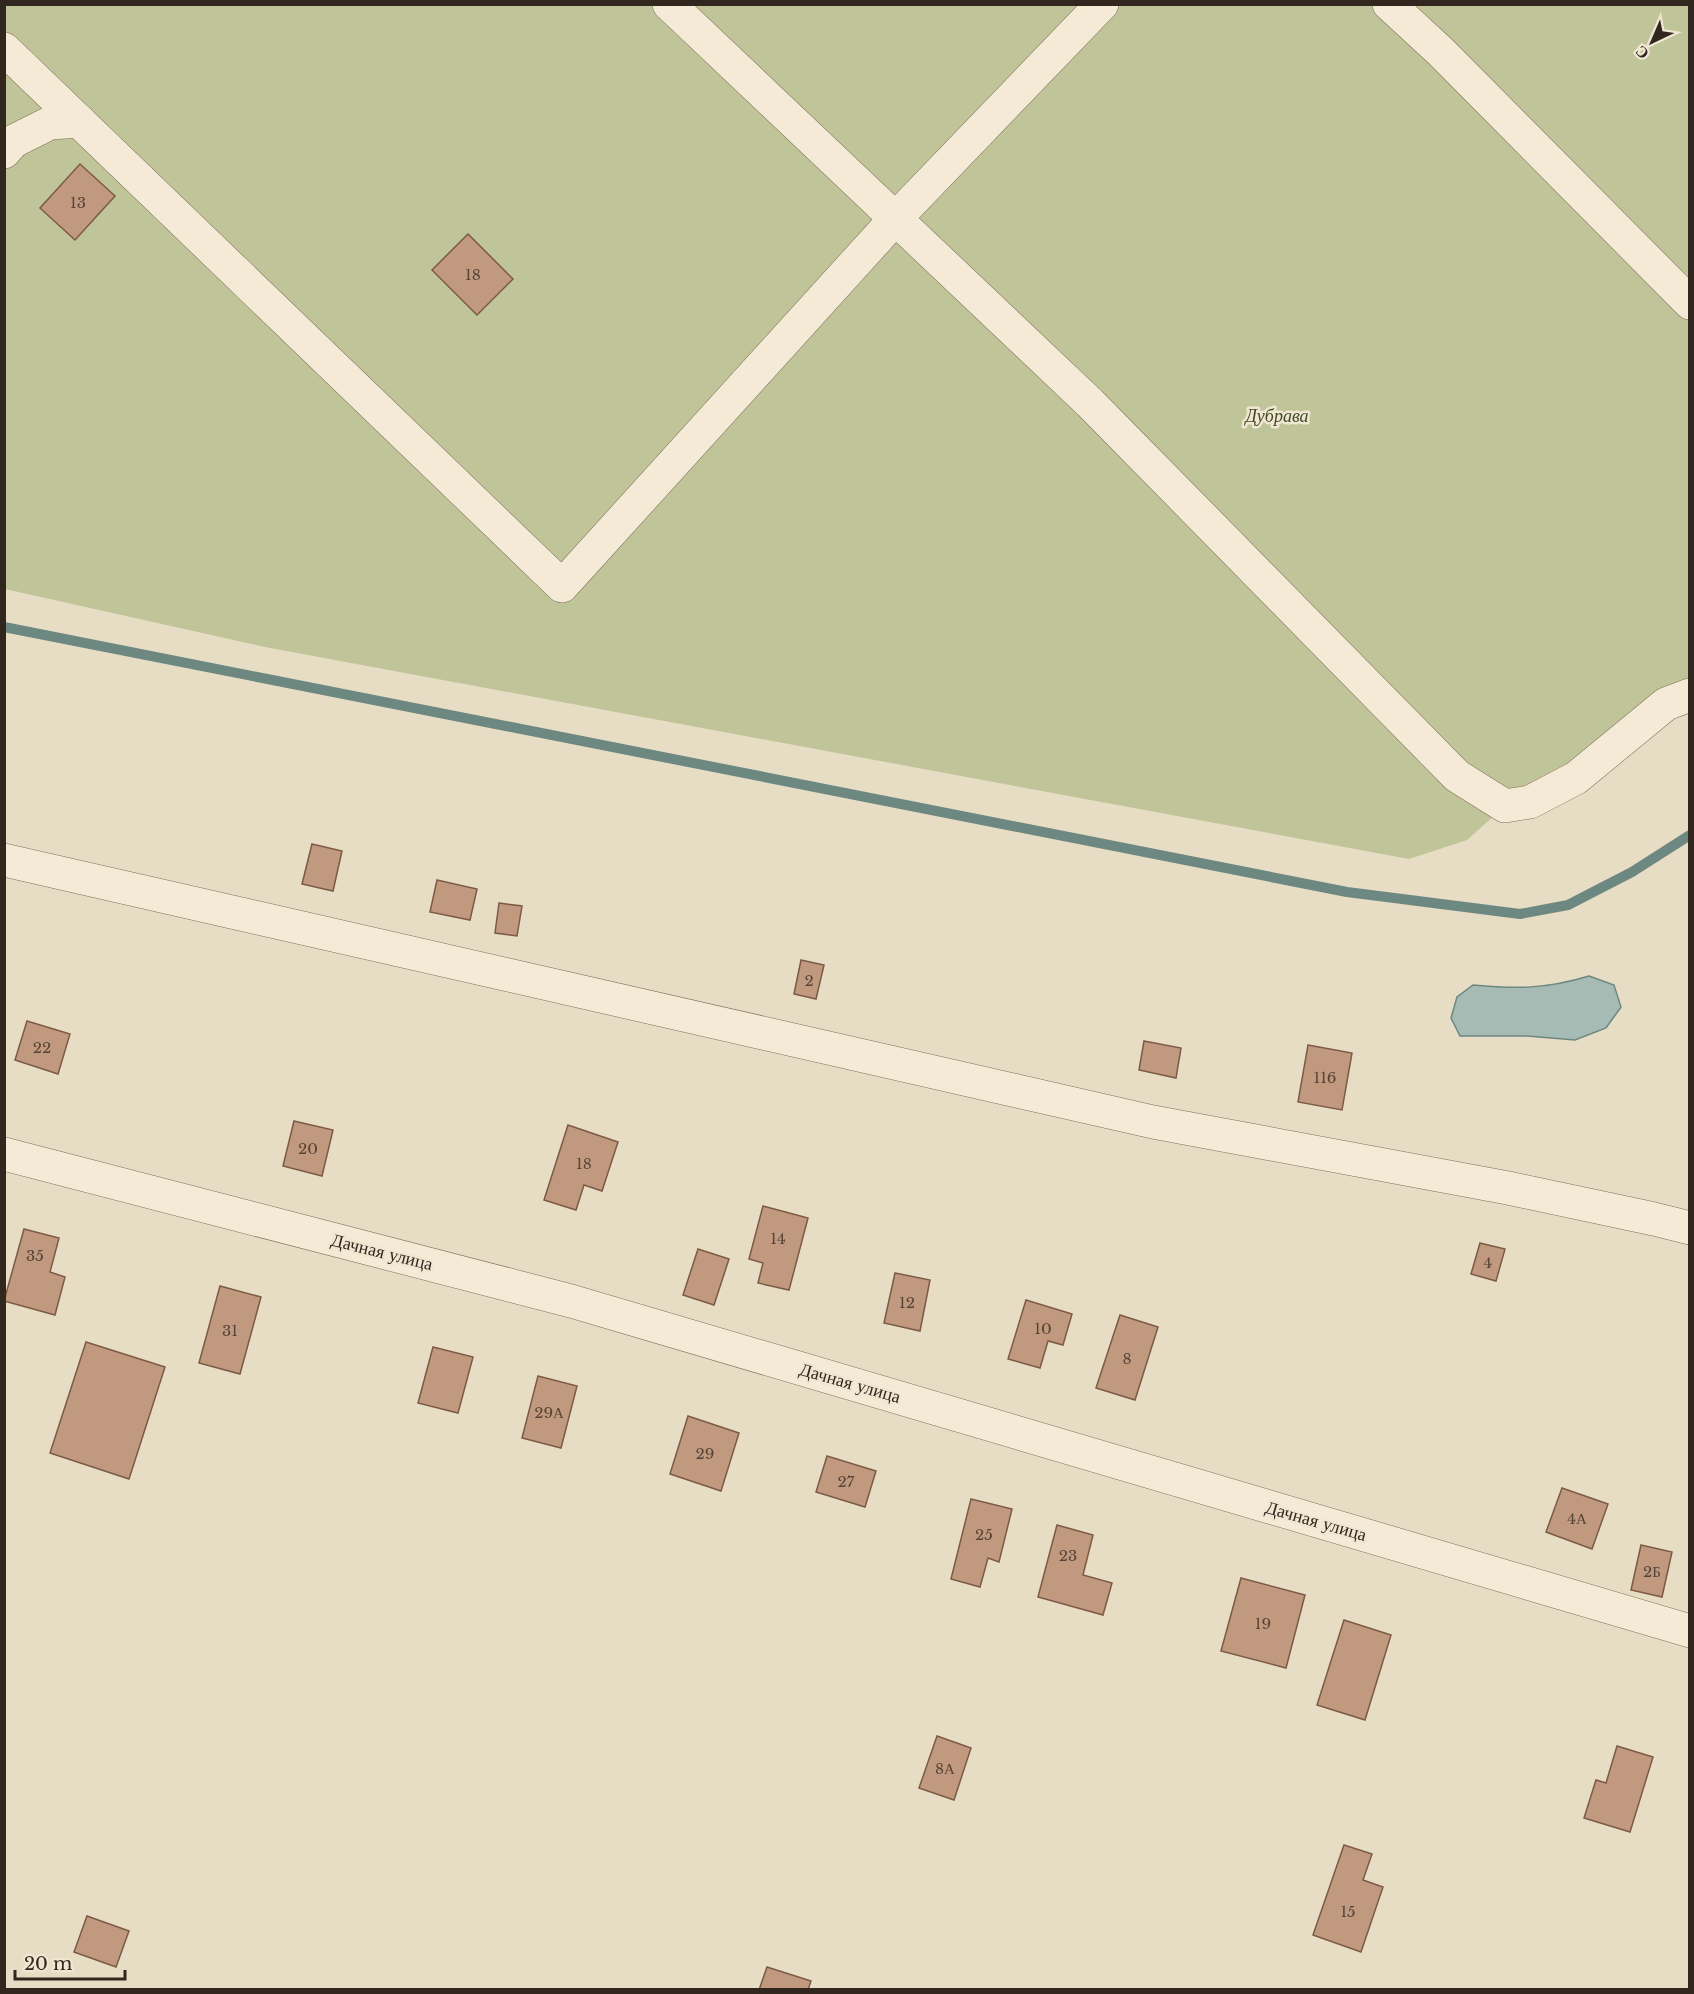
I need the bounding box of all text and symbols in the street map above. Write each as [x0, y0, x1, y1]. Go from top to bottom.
north arrow [1622, 12, 1682, 72]
text: С [1630, 42, 1653, 64]
house number: 13 [70, 193, 86, 212]
house number: 18 [465, 265, 481, 284]
park label: Дубрава [1243, 405, 1309, 427]
house number: 2 [804, 971, 814, 990]
house number: 22 [33, 1038, 51, 1057]
house number: 116 [1313, 1068, 1337, 1087]
house number: 20 [298, 1139, 318, 1158]
house number: 18 [576, 1154, 592, 1173]
street label: Дачная улица [329, 1229, 435, 1275]
house number: 14 [770, 1229, 786, 1248]
house number: 35 [26, 1246, 44, 1265]
house number: 4 [1484, 1253, 1492, 1272]
house number: 12 [899, 1293, 915, 1312]
house number: 10 [1034, 1319, 1052, 1338]
house number: 31 [222, 1321, 238, 1340]
house number: 8 [1122, 1349, 1132, 1368]
street label: Дачная улица [797, 1358, 903, 1408]
house number: 29А [534, 1403, 564, 1422]
house number: 29 [696, 1444, 714, 1463]
house number: 27 [838, 1472, 855, 1491]
street label: Дачная улица [1263, 1496, 1369, 1546]
house number: 4А [1567, 1509, 1587, 1528]
house number: 25 [975, 1525, 993, 1544]
house number: 23 [1059, 1546, 1077, 1565]
house number: 2Б [1643, 1562, 1661, 1581]
house number: 19 [1255, 1614, 1271, 1633]
house number: 8А [935, 1759, 955, 1778]
house number: 15 [1340, 1902, 1356, 1921]
scale bar [15, 1943, 124, 1981]
text: 20 m [24, 1953, 72, 1975]

